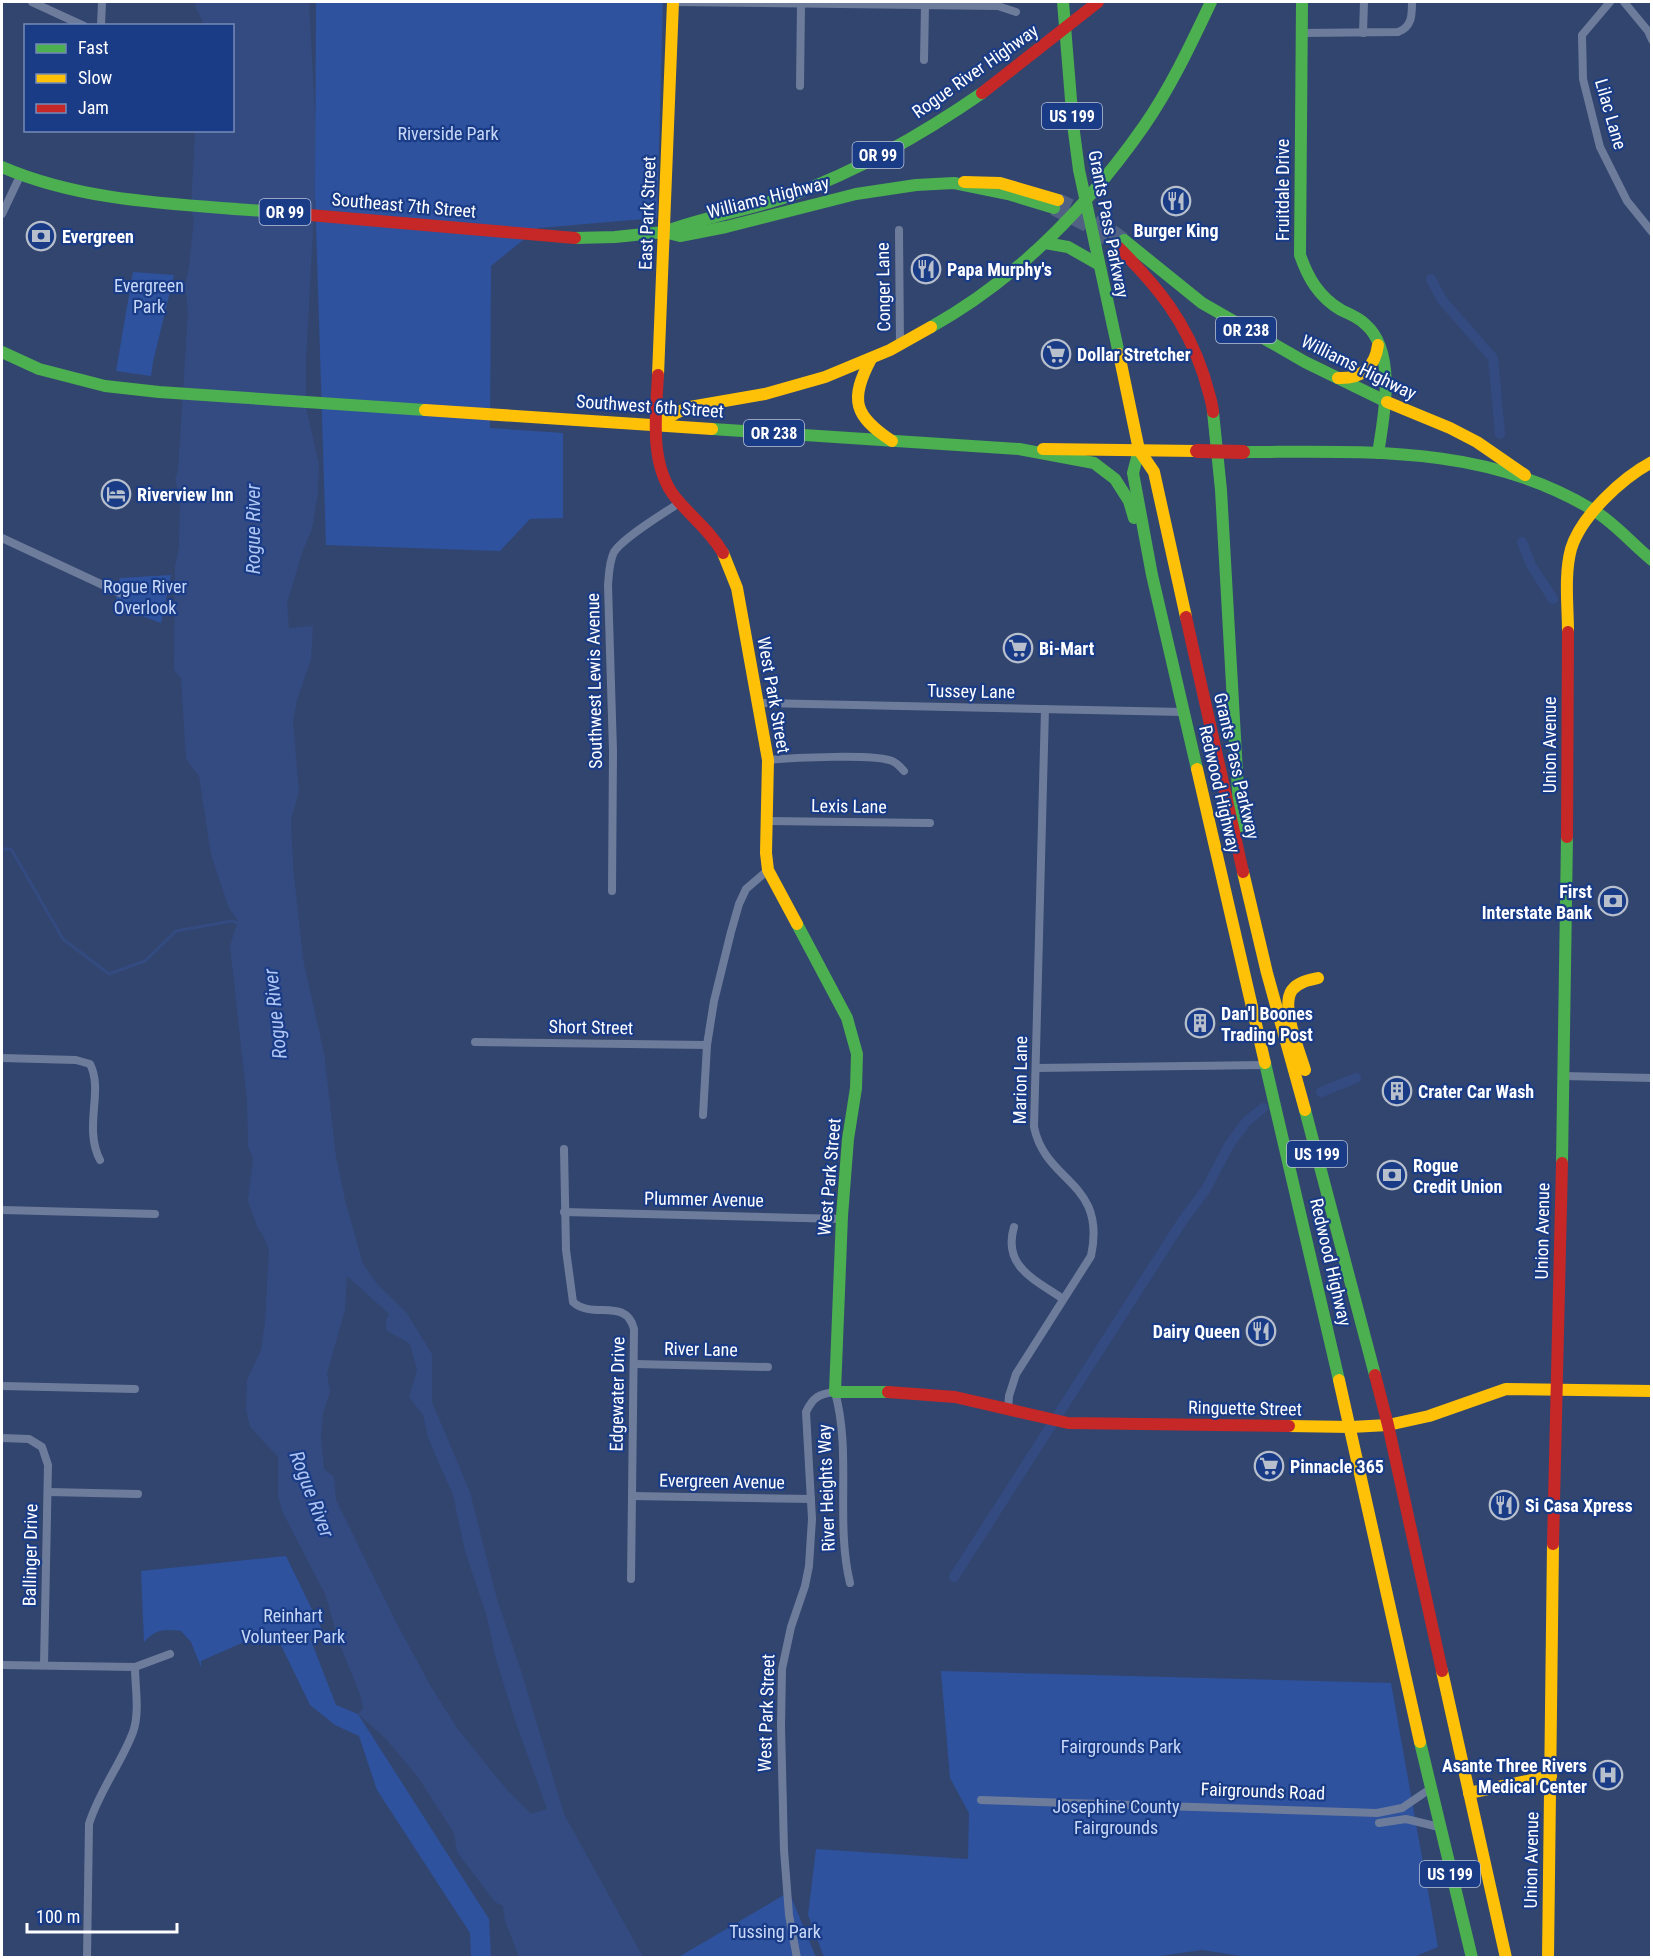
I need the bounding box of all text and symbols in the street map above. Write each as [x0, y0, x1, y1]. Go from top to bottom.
street label: Rogue River Highway [908, 19, 1042, 122]
legend [24, 24, 234, 132]
text: Fast [78, 37, 109, 58]
text: Slow [78, 67, 113, 88]
street label: Lilac Lane [1591, 76, 1631, 152]
text: Jam [78, 97, 109, 118]
road number: US 199 [1042, 103, 1102, 129]
park label: Riverside Park [397, 123, 499, 144]
street label: Fruitdale Drive [1272, 139, 1293, 241]
road number: OR 99 [852, 142, 904, 168]
street label: Grants Pass Parkway [1084, 149, 1134, 300]
street label: East Park Street [635, 156, 659, 270]
street label: Williams Highway [705, 172, 832, 222]
restaurant icon: Burger King [1160, 185, 1192, 217]
street label: Southeast 7th Street [331, 188, 477, 222]
road number: OR 99 [260, 199, 310, 225]
bank icon: Evergreen [25, 220, 57, 252]
place label: Burger King [1134, 220, 1218, 241]
place label: Evergreen [62, 226, 134, 247]
street label: Conger Lane [872, 242, 894, 332]
restaurant icon: Papa Murphy's [910, 253, 942, 285]
place label: Papa Murphy's [947, 259, 1052, 280]
park label: Evergreen Park [114, 275, 184, 317]
road number: OR 238 [1216, 317, 1276, 343]
street label: Williams Highway [1298, 330, 1420, 404]
supermarket icon: Dollar Stretcher [1040, 338, 1072, 370]
place label: Dollar Stretcher [1077, 344, 1191, 365]
street label: Southwest 6th Street [575, 390, 725, 422]
road number: OR 238 [744, 420, 804, 446]
hotel icon: Riverview Inn [100, 478, 132, 510]
water label: Rogue River [241, 483, 265, 574]
place label: Riverview Inn [137, 484, 234, 505]
park label: Rogue River Overlook [103, 576, 187, 618]
street label: Southwest Lewis Avenue [582, 593, 606, 769]
supermarket icon: Bi-Mart [1002, 632, 1034, 664]
street label: West Park Street [753, 635, 795, 755]
place label: Bi-Mart [1039, 638, 1095, 659]
street label: Tussey Lane [927, 680, 1015, 702]
street label: Grants Pass Parkway [1210, 691, 1264, 842]
street label: Union Avenue [1539, 697, 1560, 793]
street label: Redwood Highway [1195, 723, 1245, 855]
street label: Lexis Lane [811, 795, 887, 817]
place label: First Interstate Bank [1482, 881, 1592, 923]
bank icon: First Interstate Bank [1597, 885, 1629, 917]
water label: Rogue River [258, 967, 292, 1060]
place label: Dan'l Boones Trading Post [1221, 1003, 1313, 1045]
building icon: Dan'l Boones Trading Post [1184, 1007, 1216, 1039]
street label: Short Street [549, 1016, 633, 1038]
street label: Marion Lane [1009, 1036, 1031, 1124]
building icon: Crater Car Wash [1381, 1075, 1413, 1107]
place label: Crater Car Wash [1418, 1081, 1534, 1102]
street label: West Park Street [813, 1117, 845, 1237]
road number: US 199 [1287, 1141, 1347, 1167]
place label: Rogue Credit Union [1413, 1155, 1502, 1197]
bank icon: Rogue Credit Union [1376, 1159, 1408, 1191]
street label: Union Avenue [1531, 1182, 1553, 1280]
street label: Plummer Avenue [644, 1187, 764, 1211]
street label: Redwood Highway [1306, 1196, 1356, 1328]
restaurant icon: Dairy Queen [1245, 1315, 1277, 1347]
place label: Dairy Queen [1153, 1321, 1240, 1342]
street label: Edgewater Drive [606, 1337, 628, 1451]
street label: River Lane [664, 1338, 738, 1360]
street label: Ringuette Street [1188, 1397, 1302, 1419]
street label: River Heights Way [813, 1423, 839, 1552]
water label: Rogue River [285, 1447, 340, 1542]
supermarket icon: Pinnacle 365 [1253, 1450, 1285, 1482]
place label: Pinnacle 365 [1290, 1456, 1384, 1477]
street label: Evergreen Avenue [659, 1469, 785, 1493]
restaurant icon: Si Casa Xpress [1488, 1489, 1520, 1521]
place label: Si Casa Xpress [1525, 1495, 1633, 1516]
street label: Ballinger Drive [19, 1504, 41, 1606]
park label: Reinhart Volunteer Park [241, 1605, 345, 1647]
street label: West Park Street [753, 1654, 779, 1772]
park label: Fairgrounds Park [1061, 1736, 1181, 1757]
place label: Asante Three Rivers Medical Center [1442, 1755, 1587, 1797]
hospital icon: Asante Three Rivers Medical Center [1592, 1759, 1624, 1791]
street label: Fairgrounds Road [1200, 1778, 1326, 1804]
park label: Josephine County Fairgrounds [1053, 1796, 1180, 1838]
street label: Union Avenue [1520, 1811, 1542, 1909]
road number: US 199 [1420, 1861, 1480, 1887]
scale bar [27, 1896, 177, 1934]
text: 100 m [36, 1906, 80, 1927]
park label: Tussing Park [729, 1921, 821, 1942]

